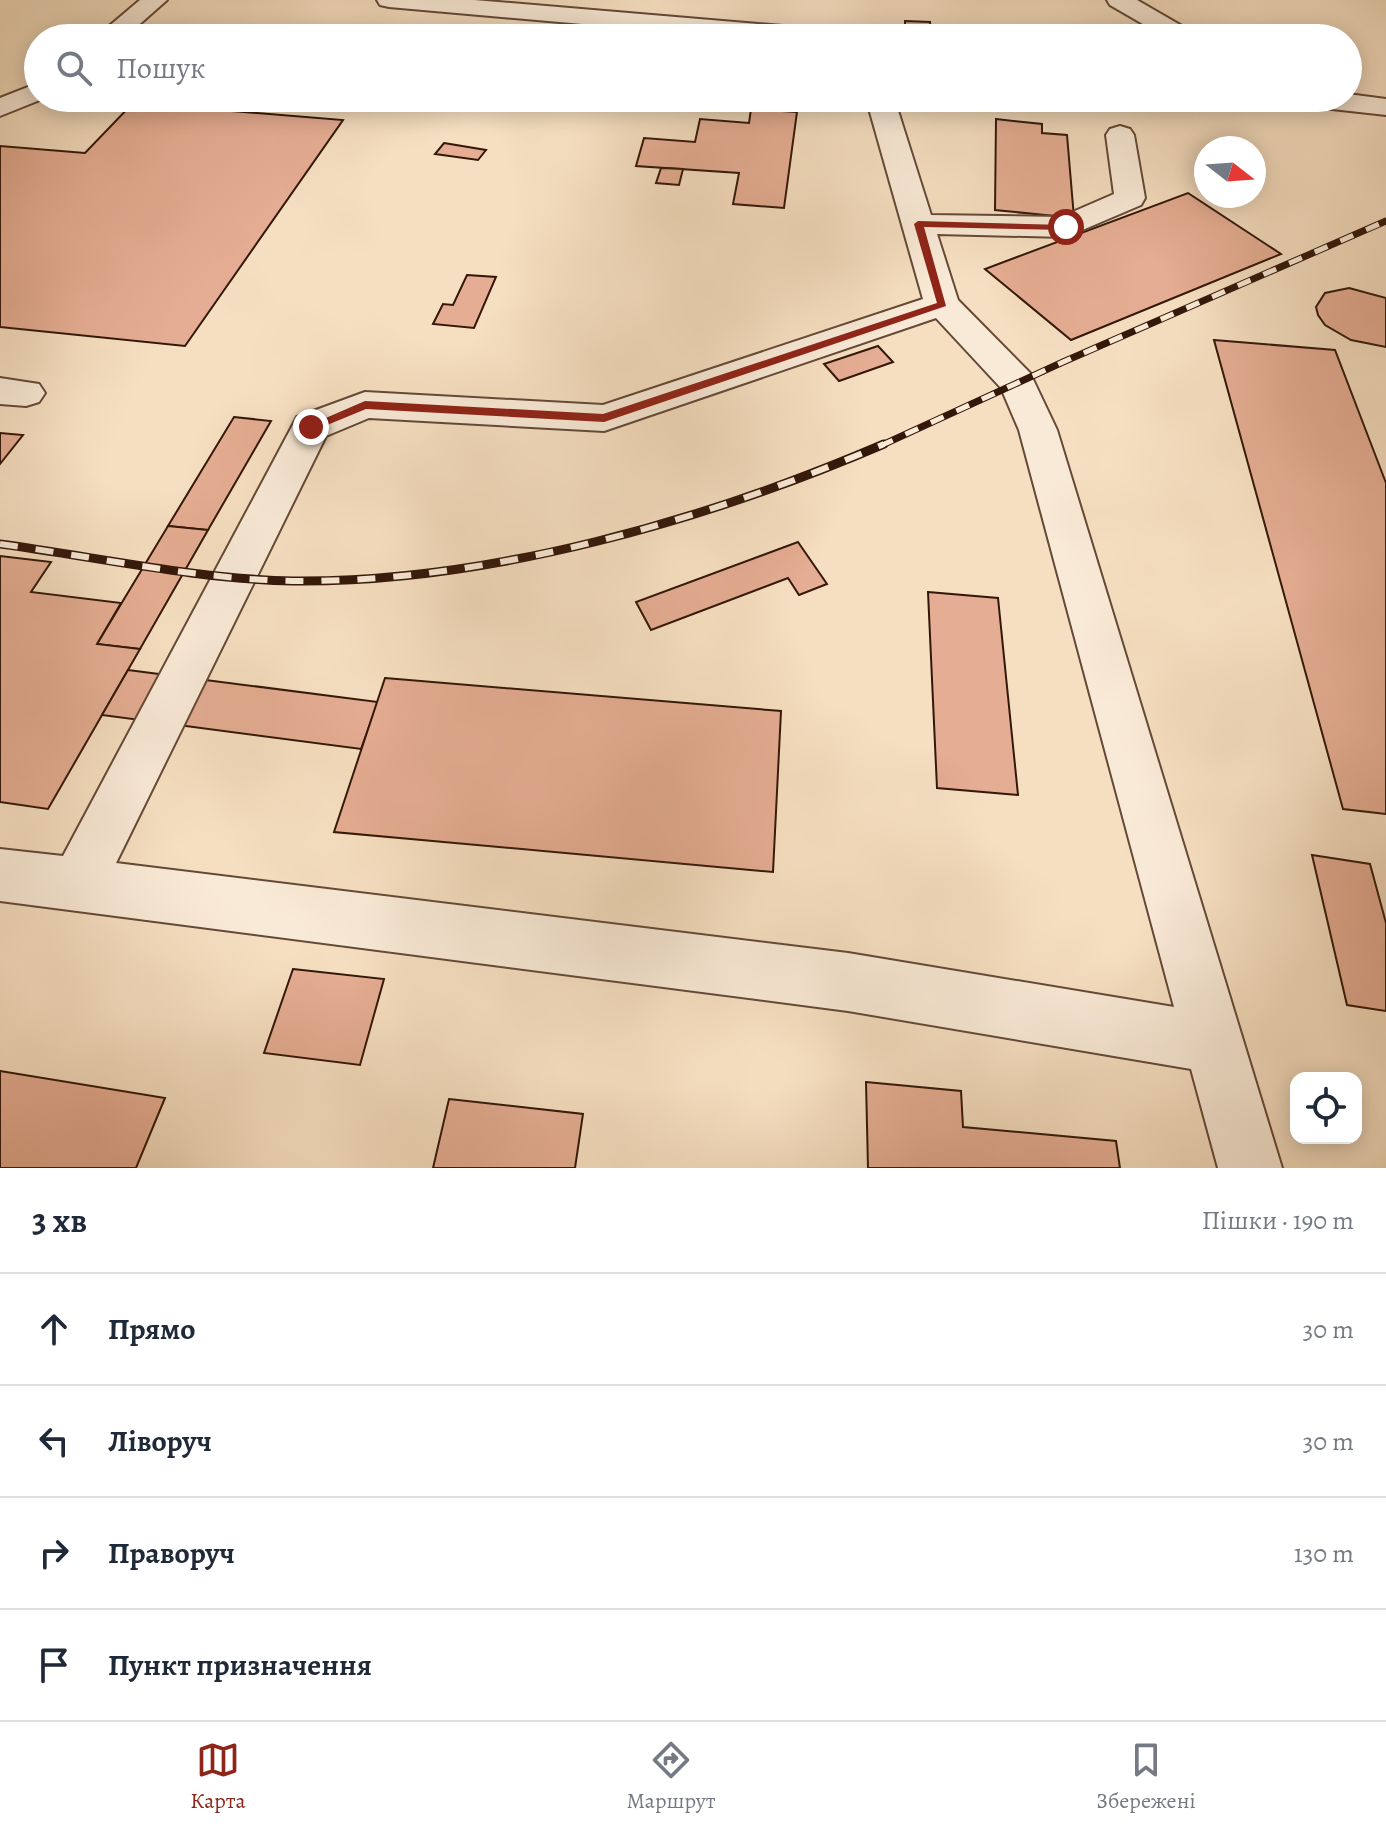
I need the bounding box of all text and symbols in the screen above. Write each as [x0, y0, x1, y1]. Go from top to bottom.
search box [24, 24, 1362, 112]
icon: search [52, 46, 96, 90]
text: Пошук [116, 48, 206, 88]
north arrow [1194, 136, 1266, 208]
route start [1048, 209, 1084, 245]
route end [293, 409, 329, 445]
map controls [1290, 1072, 1362, 1144]
button: locate [1290, 1072, 1362, 1144]
text: 3 хв [32, 1197, 87, 1244]
text: Пішки · 190 m [1202, 1203, 1354, 1238]
icon: ahead [32, 1307, 76, 1351]
text: Прямо [108, 1309, 195, 1349]
text: 30 m [1303, 1312, 1354, 1347]
icon: left [32, 1419, 76, 1463]
text: Ліворуч [108, 1421, 212, 1461]
text: 30 m [1303, 1424, 1354, 1459]
icon: right [32, 1531, 76, 1575]
text: Праворуч [108, 1533, 235, 1573]
text: 130 m [1294, 1536, 1354, 1571]
icon: arrive [32, 1643, 76, 1687]
text: Пункт призначення [108, 1645, 372, 1685]
tab: Карта [190, 1738, 246, 1816]
tab: Маршрут [626, 1738, 716, 1816]
tab: Збережені [1096, 1738, 1196, 1816]

